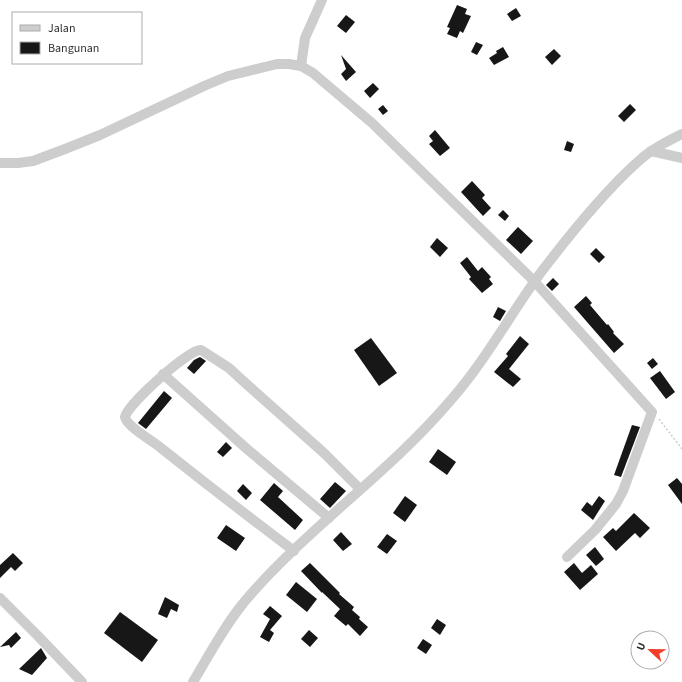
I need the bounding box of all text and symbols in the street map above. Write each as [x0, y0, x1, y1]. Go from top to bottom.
legend [12, 12, 142, 64]
text: Jalan [48, 20, 75, 37]
text: Bangunan [48, 40, 99, 57]
north arrow [630, 630, 670, 670]
text: U [633, 640, 650, 653]

